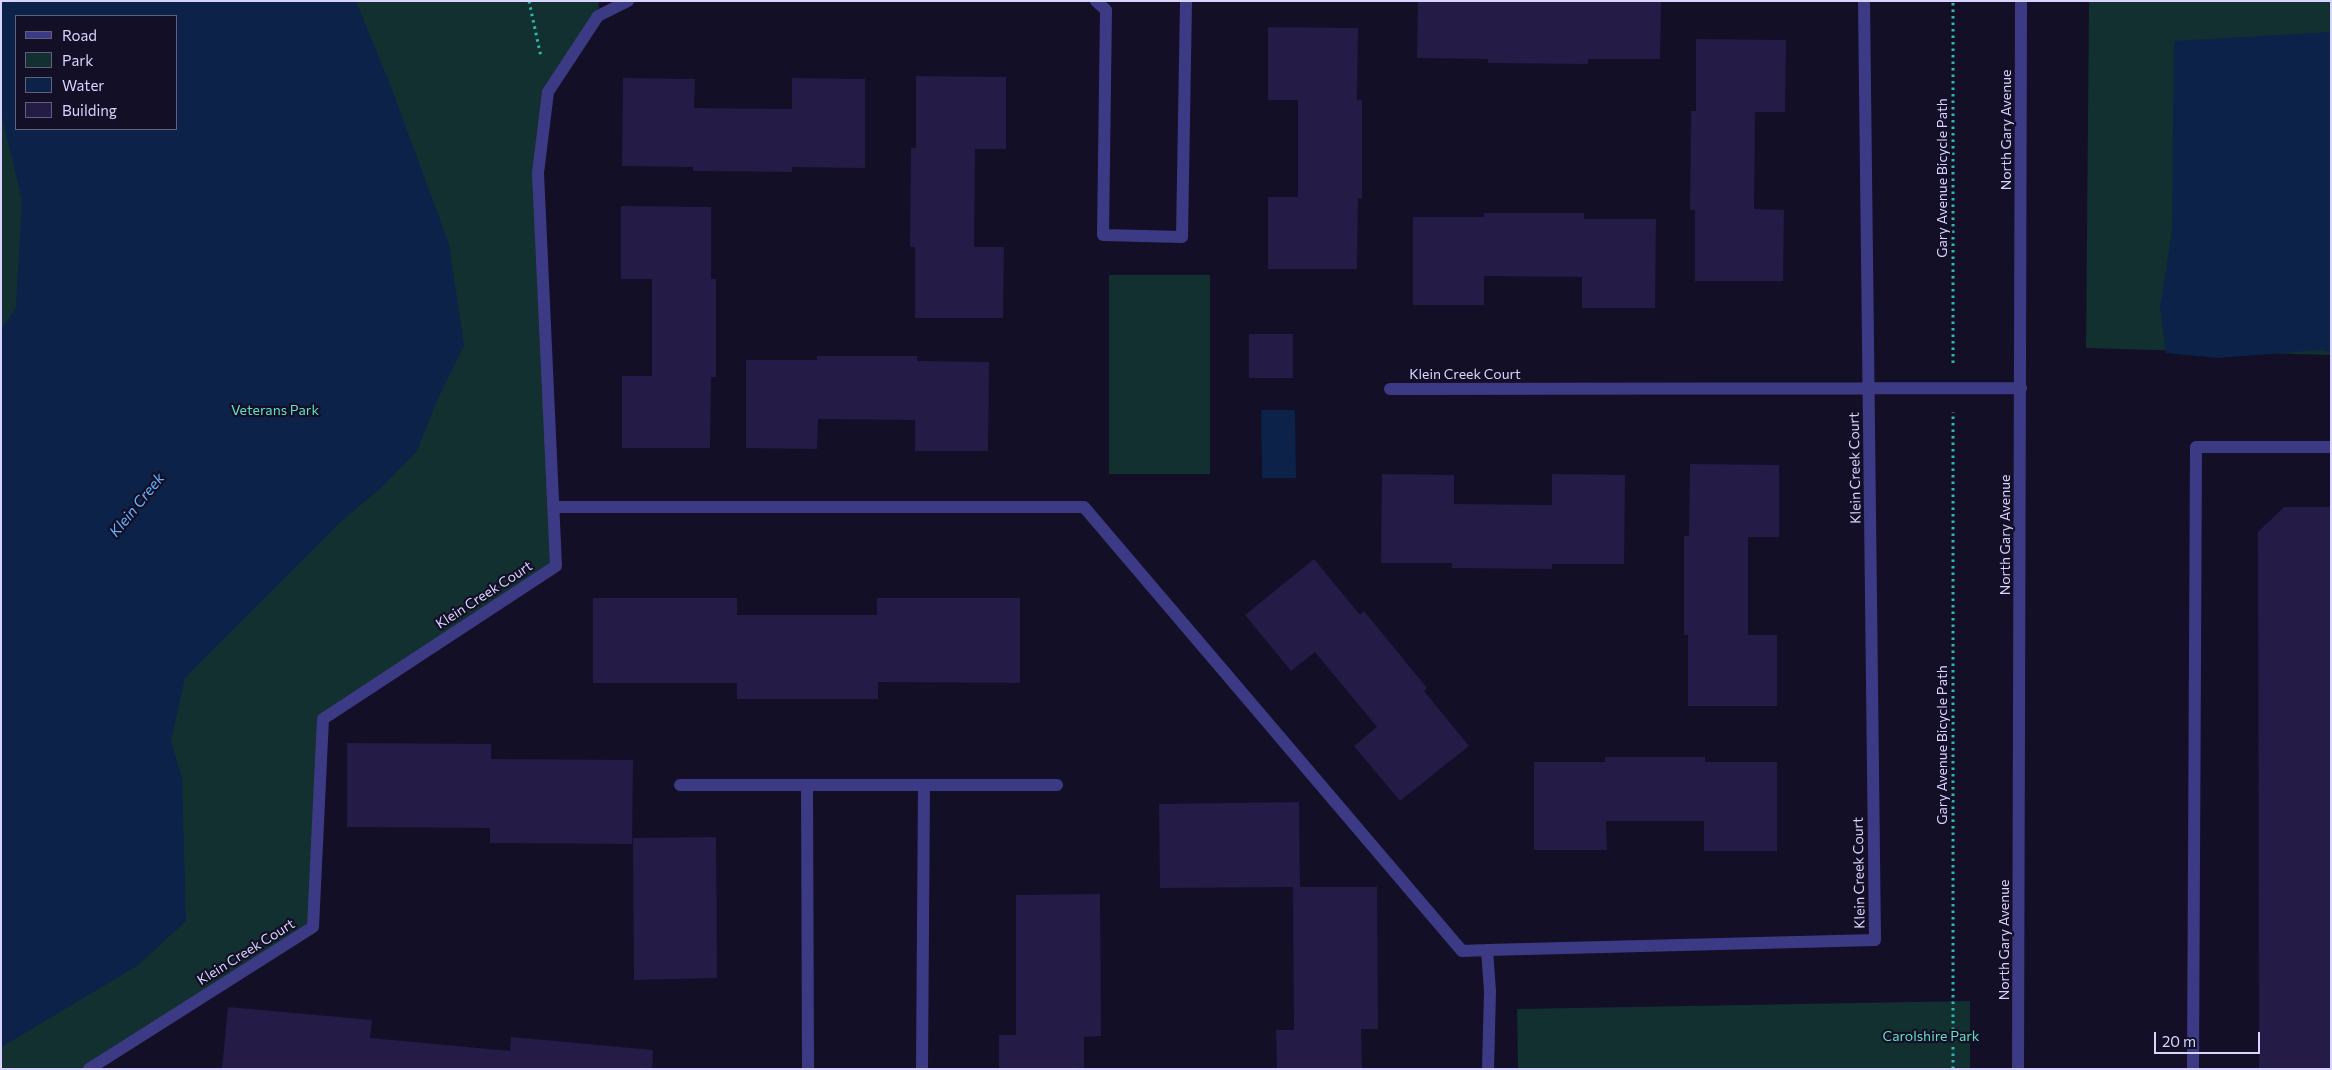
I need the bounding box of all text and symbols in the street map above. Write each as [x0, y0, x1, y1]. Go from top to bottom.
legend [15, 15, 178, 130]
text: Road [62, 26, 97, 44]
text: Park [62, 51, 93, 69]
street label: North Gary Avenue [1998, 70, 2014, 190]
text: Water [62, 76, 104, 94]
street label: Gary Avenue Bicycle Path [1934, 98, 1950, 258]
text: Building [62, 101, 117, 119]
street label: Klein Creek Court [1409, 366, 1521, 382]
park label: Veterans Park [231, 402, 319, 418]
street label: Klein Creek Court [1846, 412, 1864, 524]
water label: Klein Creek [106, 469, 168, 541]
street label: North Gary Avenue [1997, 475, 2013, 595]
street label: Klein Creek Court [433, 558, 535, 632]
street label: Gary Avenue Bicycle Path [1934, 665, 1950, 825]
street label: Klein Creek Court [1850, 817, 1868, 929]
street label: North Gary Avenue [1996, 880, 2012, 1000]
street label: Klein Creek Court [194, 915, 298, 989]
scale bar [2157, 1022, 2263, 1054]
park label: Carolshire Park [1883, 1028, 1979, 1044]
text: 20 m [2162, 1032, 2196, 1050]

